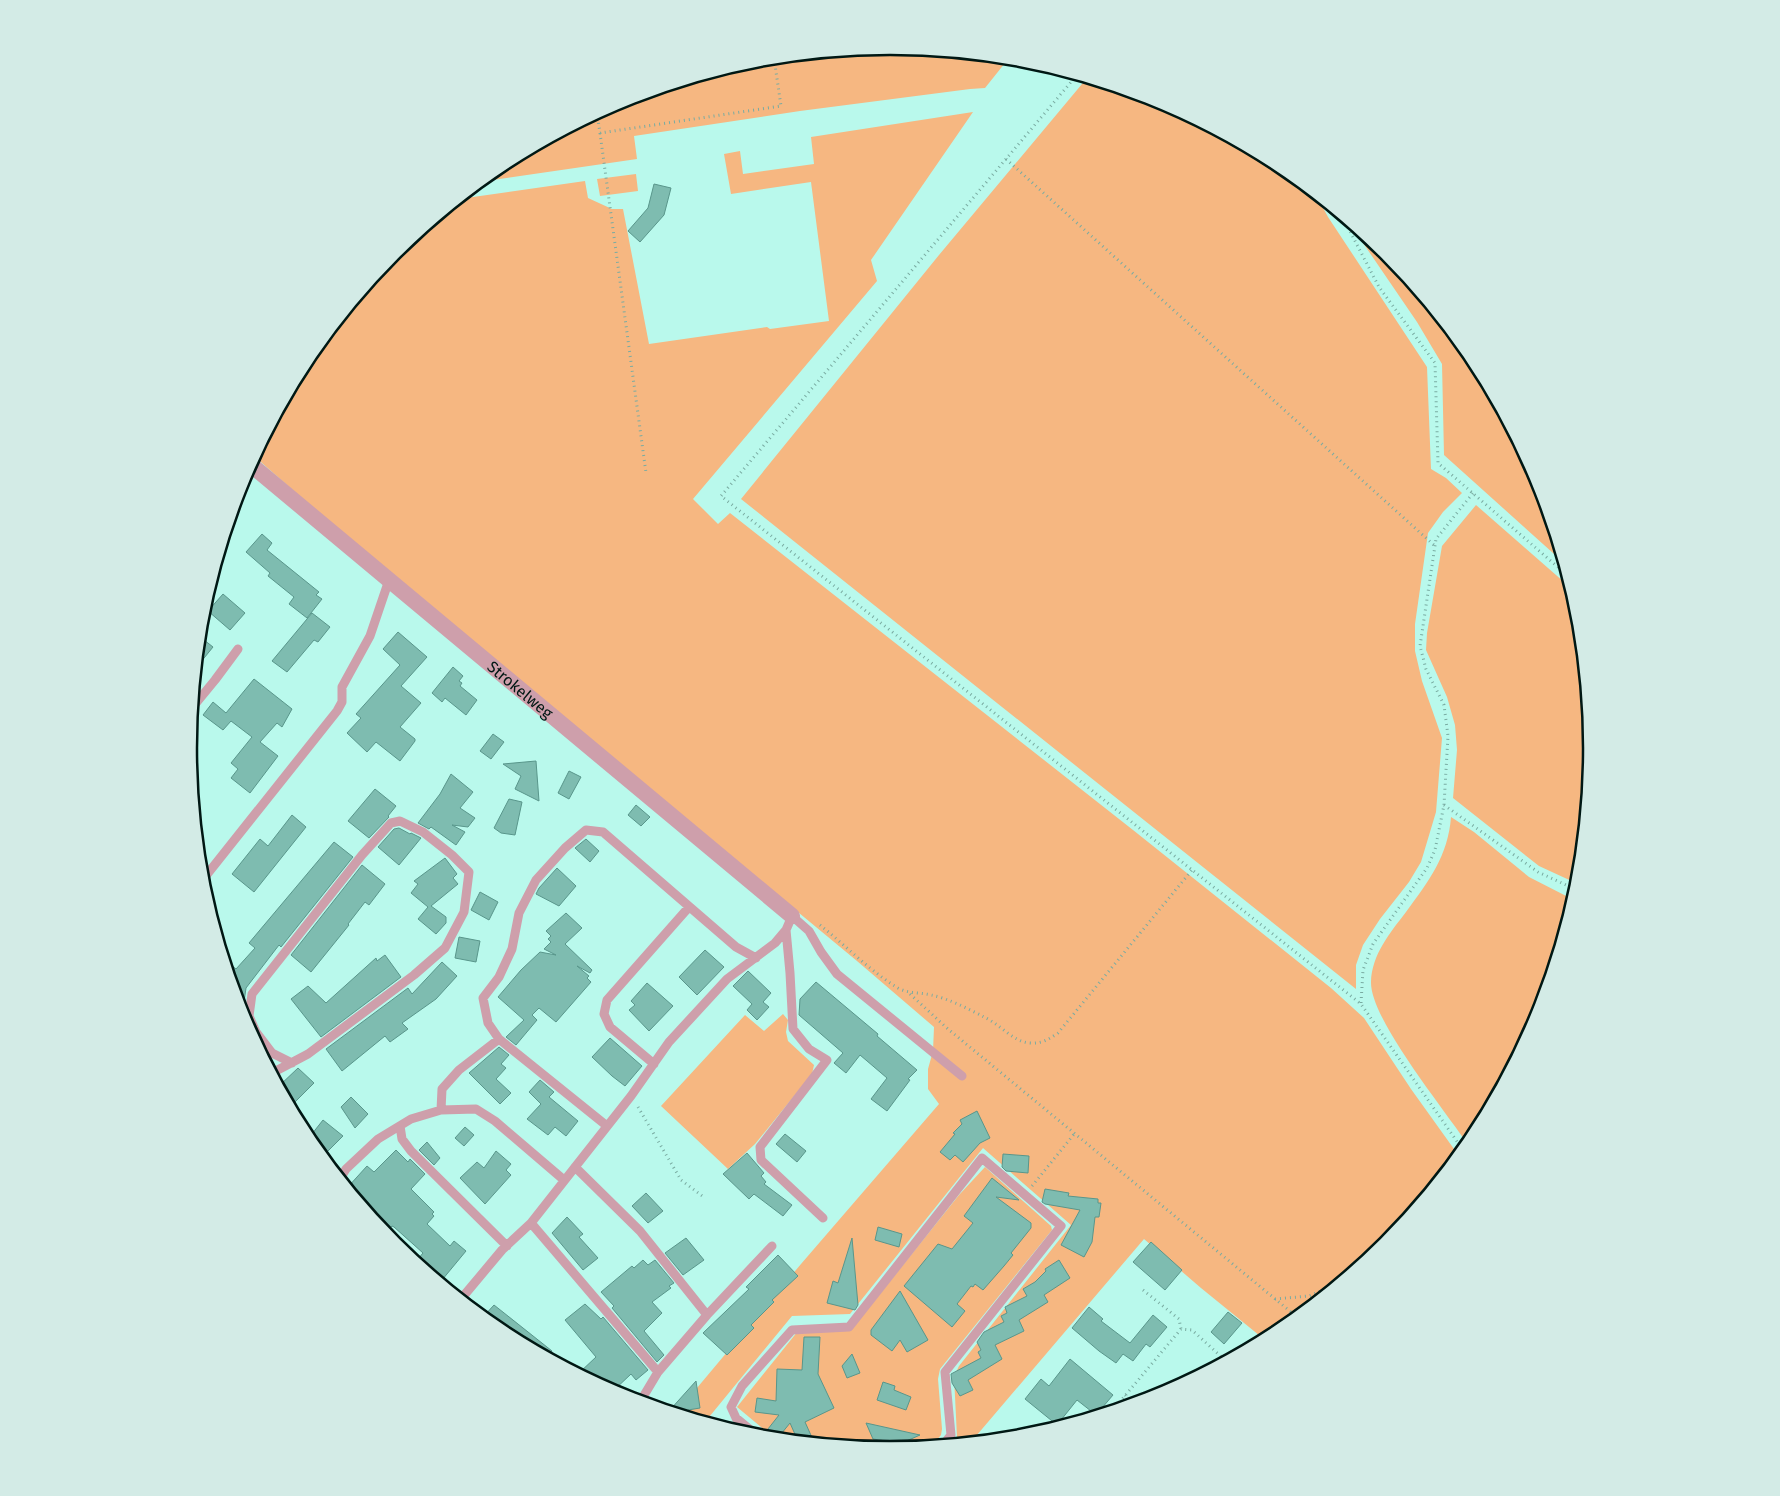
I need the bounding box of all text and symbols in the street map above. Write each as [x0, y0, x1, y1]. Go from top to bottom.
street label: Strokelweg [484, 657, 558, 723]

